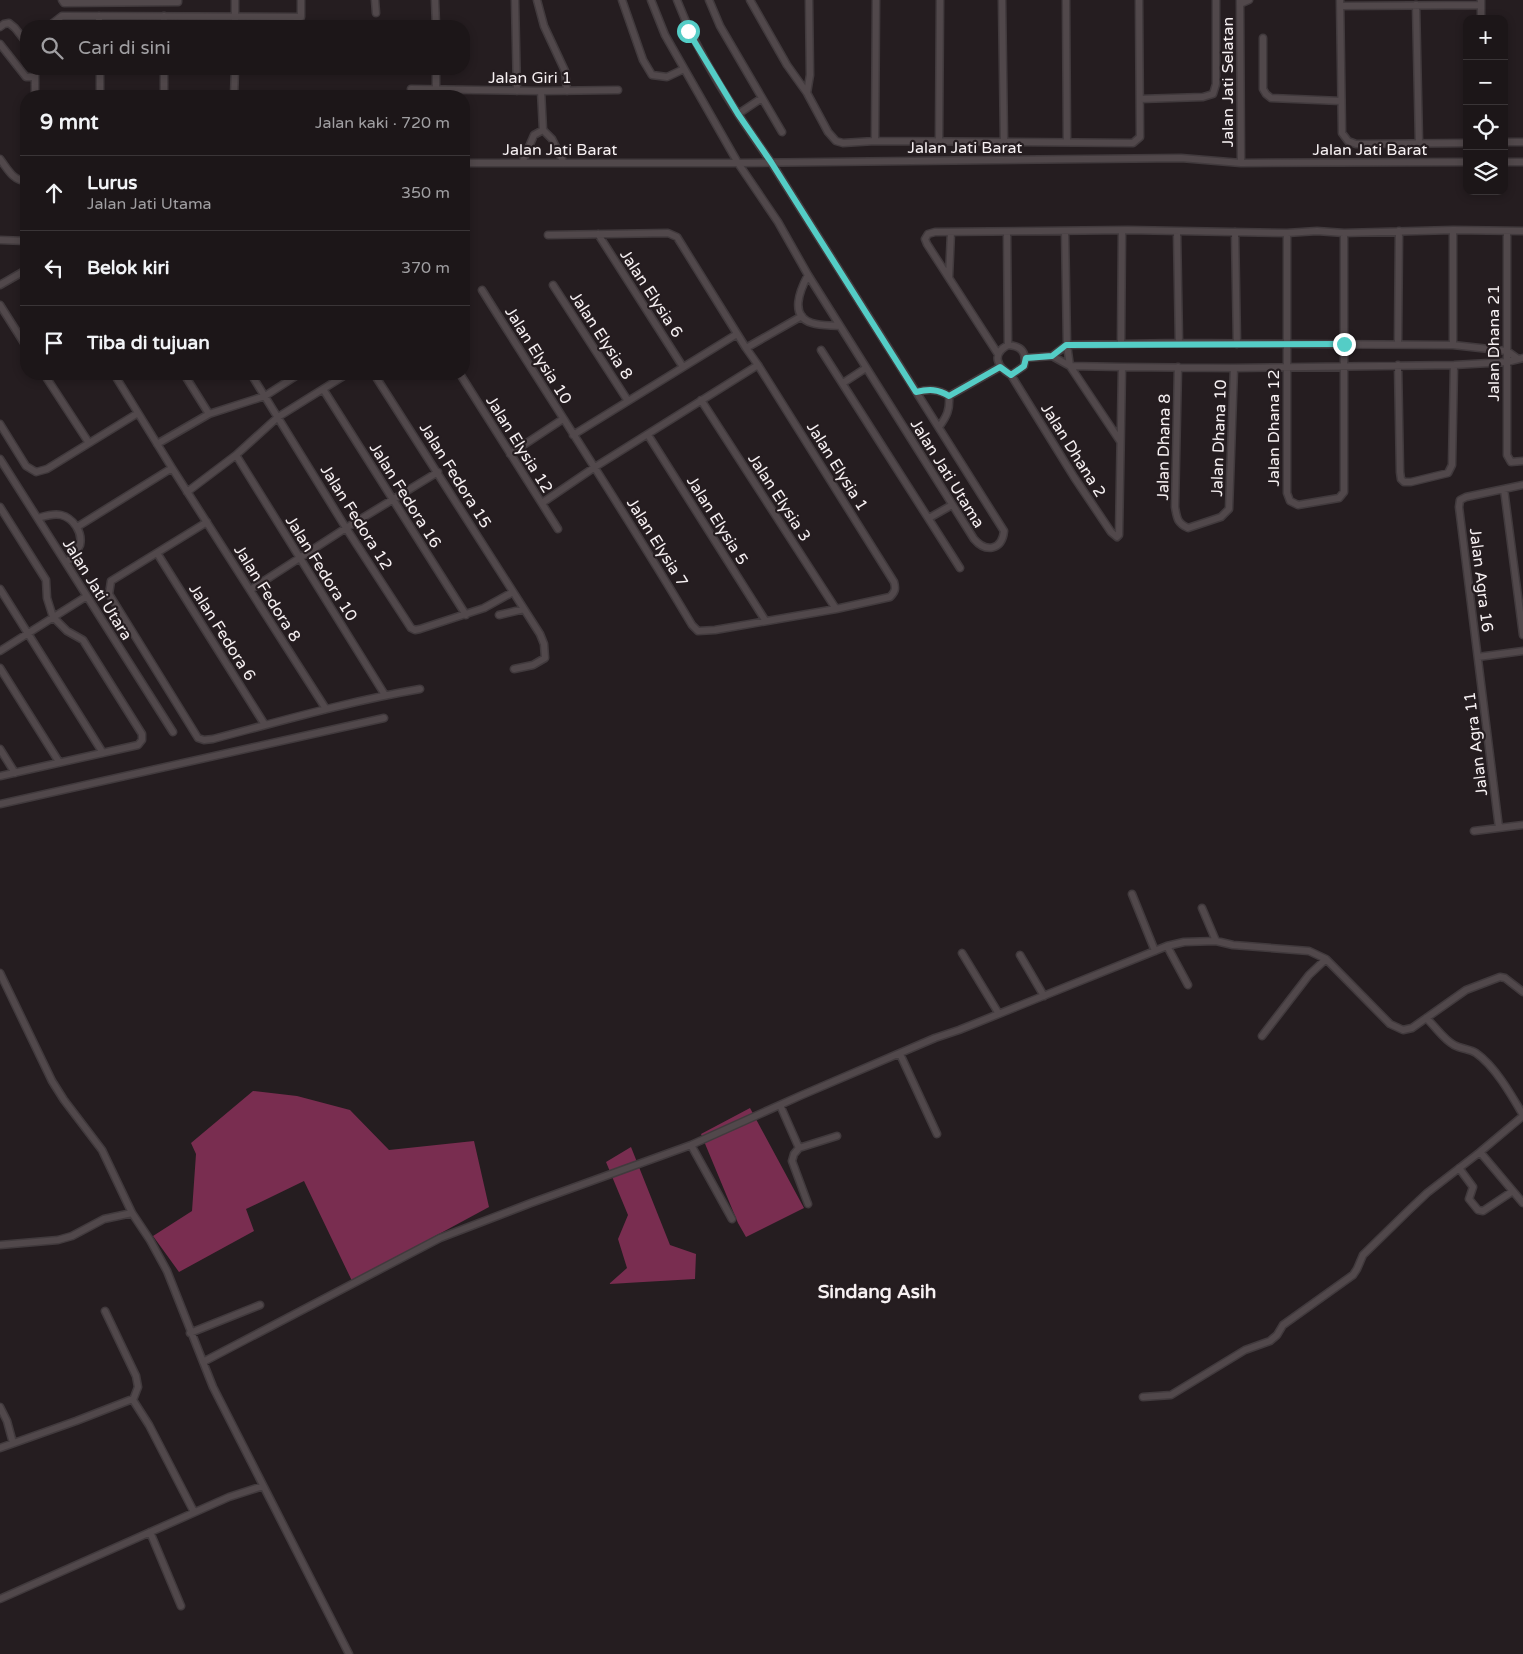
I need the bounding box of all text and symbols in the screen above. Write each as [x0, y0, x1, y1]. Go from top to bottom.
map controls [1463, 15, 1508, 195]
button: + [1463, 15, 1508, 60]
street label: Jalan Jati Selatan [1218, 17, 1238, 147]
search box [20, 20, 470, 75]
route start [677, 20, 700, 43]
icon: search [38, 34, 66, 62]
text: Cari di sini [78, 37, 171, 59]
button: − [1463, 60, 1508, 105]
street label: Jalan Giri 1 [488, 68, 572, 88]
button: locate [1463, 105, 1508, 150]
text: 9 mnt [40, 110, 99, 135]
text: Jalan kaki · 720 m [315, 113, 450, 133]
street label: Jalan Jati Barat [908, 138, 1022, 158]
street label: Jalan Jati Barat [503, 140, 617, 160]
street label: Jalan Jati Barat [1313, 140, 1427, 160]
button: layers [1463, 150, 1508, 195]
text: Lurus [87, 172, 137, 194]
icon: ahead [40, 179, 68, 207]
text: 350 m [401, 183, 450, 203]
text: Jalan Jati Utama [87, 194, 212, 214]
street label: Jalan Elysia 6 [615, 246, 687, 341]
icon: left [40, 254, 68, 282]
text: Belok kiri [87, 257, 170, 279]
text: 370 m [401, 258, 450, 278]
street label: Jalan Dhana 21 [1484, 285, 1504, 401]
street label: Jalan Elysia 8 [565, 288, 637, 383]
street label: Jalan Elysia 10 [500, 303, 576, 408]
icon: arrive [40, 329, 68, 357]
text: Tiba di tujuan [87, 332, 210, 354]
route end [1333, 333, 1356, 356]
street label: Jalan Dhana 12 [1264, 370, 1284, 486]
street label: Jalan Dhana 10 [1207, 379, 1231, 497]
street label: Jalan Elysia 12 [481, 392, 557, 497]
street label: Jalan Dhana 8 [1153, 393, 1175, 501]
street label: Jalan Dhana 2 [1036, 400, 1110, 501]
street label: Jalan Jati Utama [906, 415, 989, 532]
street label: Jalan Elysia 1 [802, 418, 872, 515]
street label: Jalan Fedora 15 [415, 419, 496, 532]
street label: Jalan Fedora 16 [365, 439, 446, 552]
street label: Jalan Elysia 3 [743, 450, 815, 545]
street label: Jalan Fedora 12 [316, 461, 397, 574]
street label: Jalan Elysia 5 [682, 472, 752, 569]
street label: Jalan Elysia 7 [622, 494, 692, 591]
street label: Jalan Fedora 10 [281, 512, 362, 625]
street label: Jalan Agra 16 [1465, 527, 1497, 633]
street label: Jalan Jati Utara [58, 535, 136, 644]
street label: Jalan Fedora 8 [229, 541, 305, 646]
street label: Jalan Fedora 6 [184, 580, 260, 685]
street label: Jalan Agra 11 [1460, 691, 1492, 797]
district label: Sindang Asih [818, 1281, 936, 1304]

